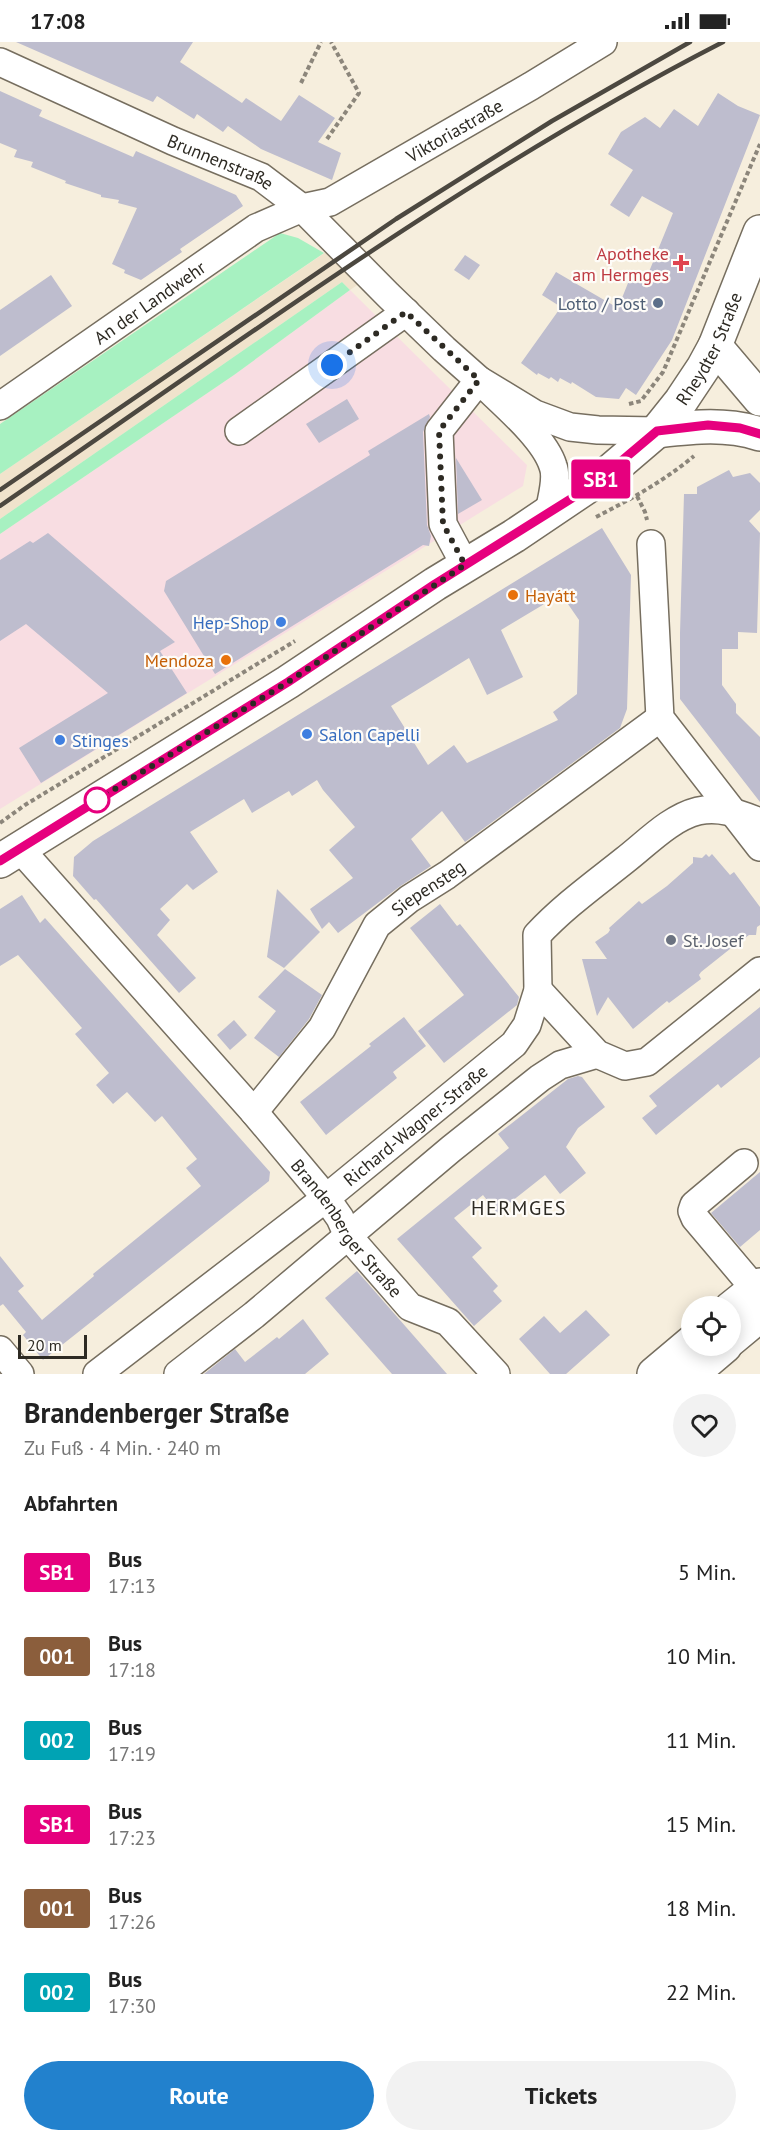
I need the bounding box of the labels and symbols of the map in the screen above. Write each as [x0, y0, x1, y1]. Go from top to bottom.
street label: Viktoriastraße [401, 93, 507, 168]
street label: Brunnenstraße [164, 128, 279, 194]
place label: Apotheke am Hermges [572, 242, 669, 286]
street label: An der Landwehr [89, 255, 210, 349]
marker: Apotheke am Hermges [674, 256, 688, 270]
street label: Rheydter Straße [670, 289, 747, 409]
place label: Lotto / Post [558, 292, 646, 315]
marker: Lotto / Post [651, 296, 665, 310]
your location [317, 350, 347, 380]
line badge: SB1 [566, 460, 636, 498]
place label: Hayátt [525, 584, 576, 607]
marker: Hayátt [506, 588, 520, 602]
place label: Hep-Shop [193, 611, 269, 634]
marker: Hep-Shop [274, 615, 288, 629]
place label: Mendoza [145, 649, 214, 672]
marker: Mendoza [219, 653, 233, 667]
place label: Salon Capelli [319, 723, 420, 746]
marker: Salon Capelli [300, 727, 314, 741]
place label: Stinges [72, 729, 129, 752]
marker: Stinges [53, 733, 67, 747]
unlabelled marker [84, 787, 110, 813]
street label: Siepensteg [386, 854, 469, 921]
place label: St. Josef [683, 929, 745, 952]
marker: St. Josef [664, 933, 678, 947]
street label: Richard-Wagner-Straße [338, 1059, 492, 1191]
street label: Brandenberger Straße [286, 1154, 408, 1302]
district label: HERMGES [471, 1195, 567, 1221]
scale bar [18, 1332, 87, 1360]

